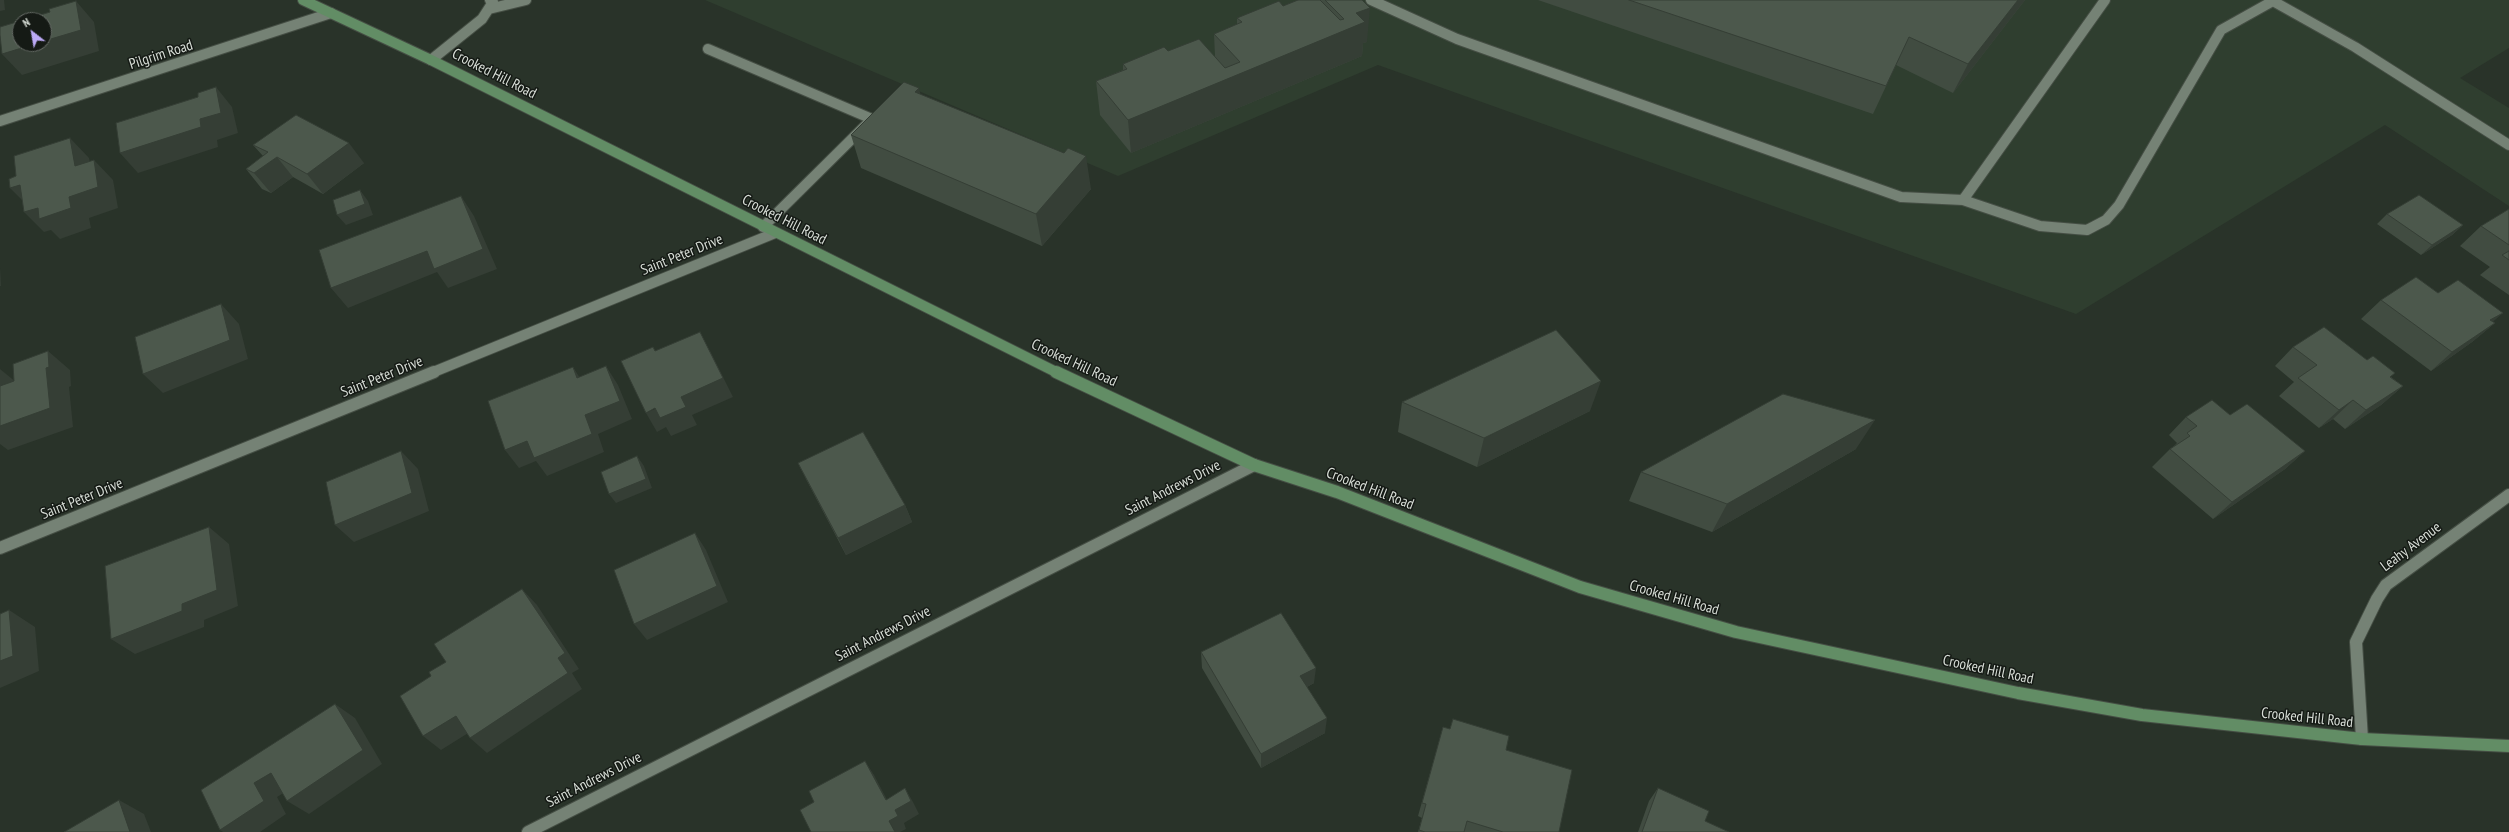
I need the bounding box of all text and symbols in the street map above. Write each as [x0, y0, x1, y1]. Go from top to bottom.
north arrow [12, 12, 52, 52]
text: N [20, 15, 32, 30]
street label: Pilgrim Road [127, 36, 195, 74]
street label: Crooked Hill Road [449, 45, 539, 103]
street label: Crooked Hill Road [739, 191, 829, 249]
street label: Saint Peter Drive [638, 230, 726, 280]
street label: Crooked Hill Road [1028, 335, 1120, 391]
street label: Saint Peter Drive [338, 352, 426, 402]
street label: Saint Andrews Drive [1122, 456, 1224, 520]
street label: Crooked Hill Road [1324, 464, 1416, 514]
street label: Saint Peter Drive [38, 474, 126, 524]
street label: Leahy Avenue [2377, 518, 2445, 576]
street label: Crooked Hill Road [1627, 577, 1721, 619]
street label: Saint Andrews Drive [832, 602, 934, 666]
street label: Crooked Hill Road [1941, 652, 2035, 688]
street label: Crooked Hill Road [2260, 704, 2354, 732]
street label: Saint Andrews Drive [543, 748, 645, 812]

